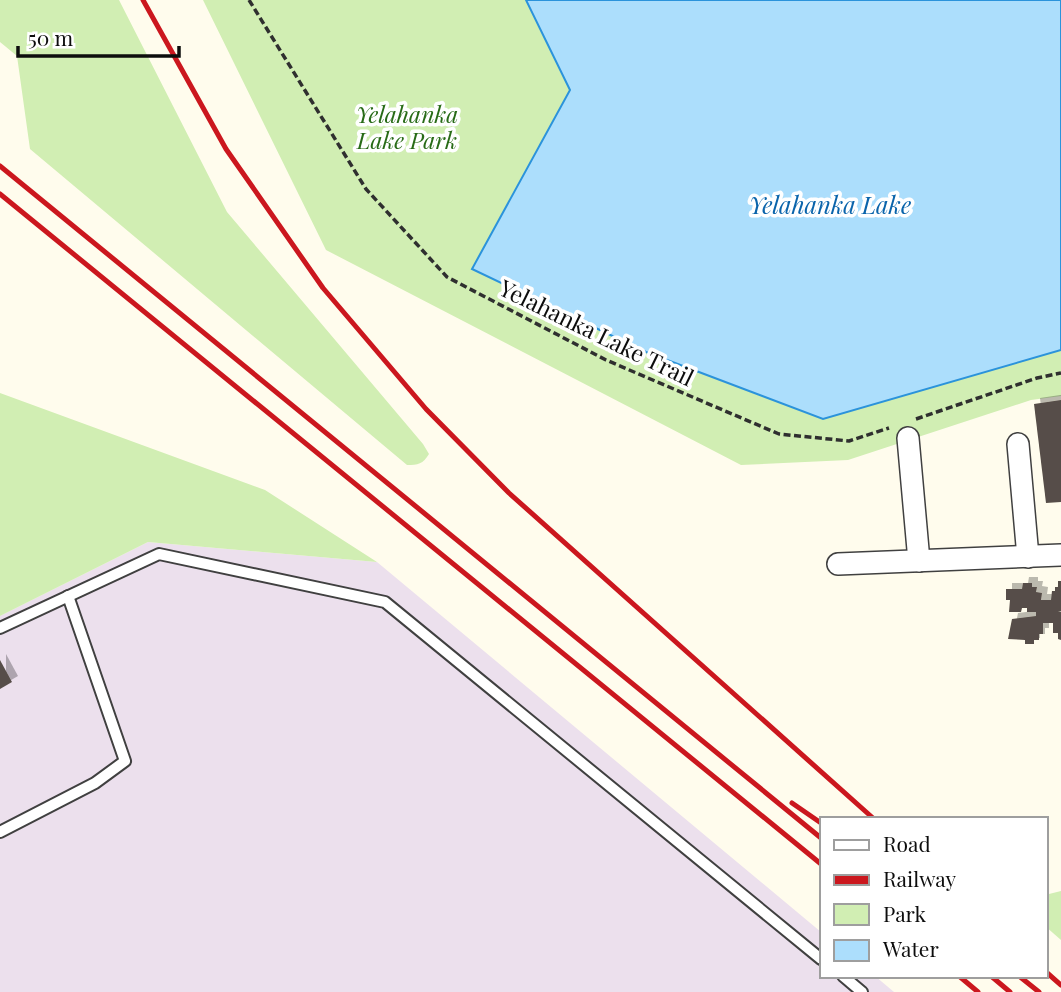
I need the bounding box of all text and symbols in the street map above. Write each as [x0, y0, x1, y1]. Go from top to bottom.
scale bar [18, 14, 178, 58]
text: 50 m [28, 23, 74, 51]
park label: Yelahanka Lake Park [356, 98, 458, 155]
water label: Yelahanka Lake [749, 188, 911, 220]
street label: Yelahanka Lake Trail [494, 271, 700, 393]
legend [820, 817, 1047, 978]
text: Road [883, 829, 931, 857]
text: Railway [883, 864, 957, 892]
text: Park [883, 899, 927, 927]
text: Water [882, 934, 939, 962]

